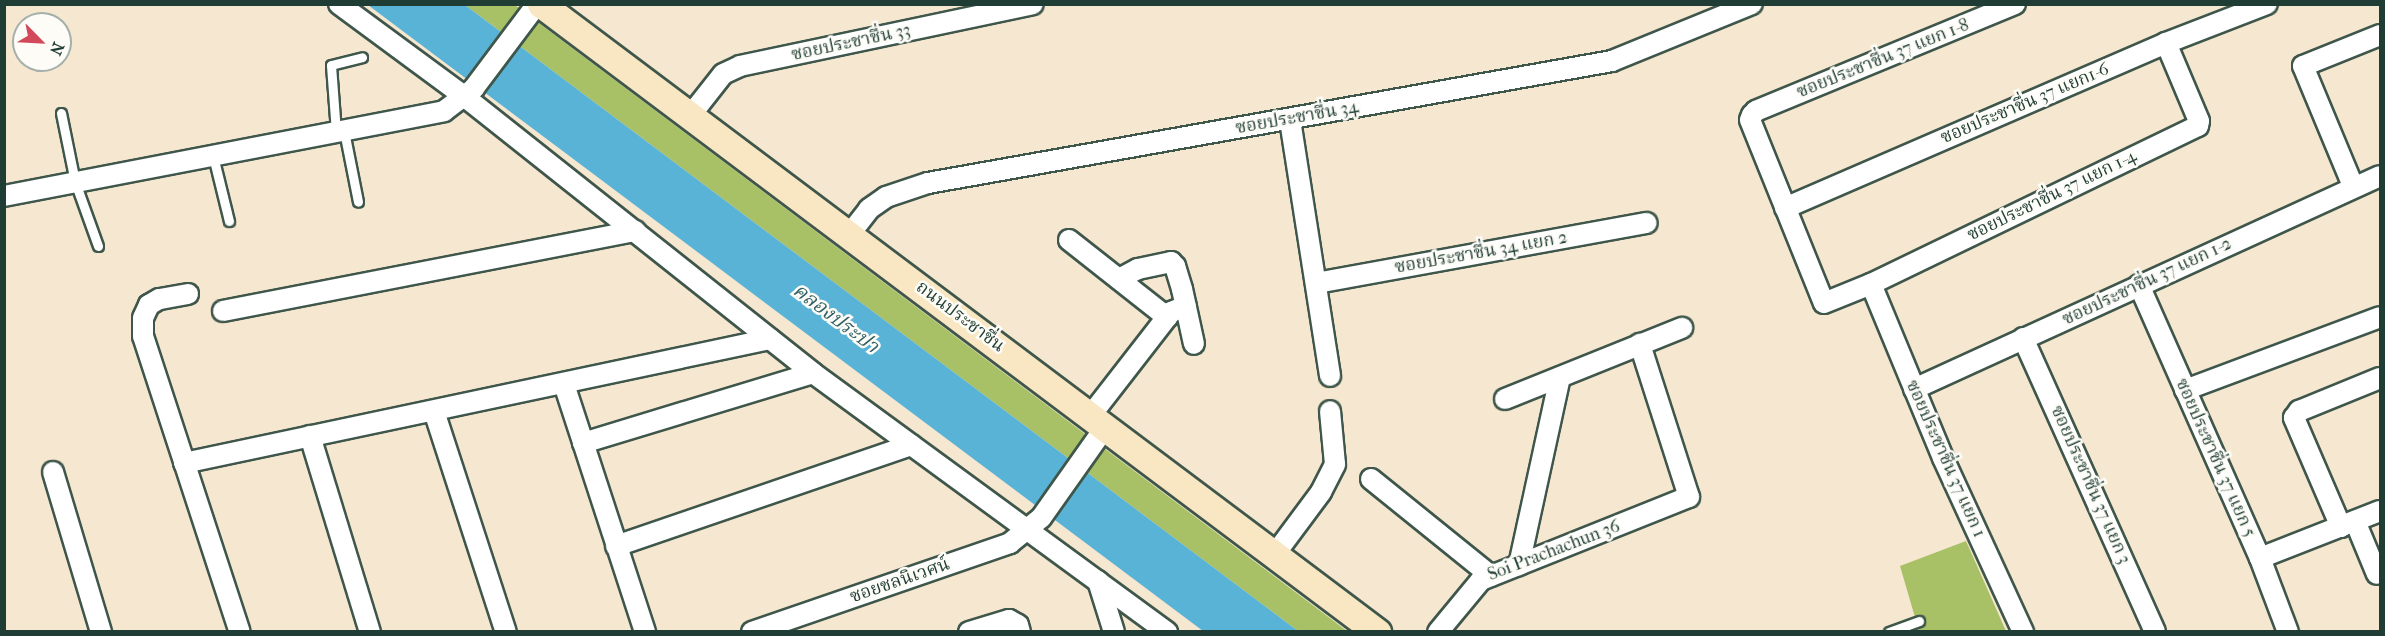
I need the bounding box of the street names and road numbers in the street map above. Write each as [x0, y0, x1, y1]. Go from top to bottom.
street label: ซอยประชาชื่น 37 แยก 1-8 [1794, 15, 1972, 103]
street label: ซอยประชาชื่น 33 [789, 20, 913, 66]
street label: ซอยประชาชื่น 37 แยก1-6 [1938, 59, 2112, 149]
street label: ซอยประชาชื่น 34 [1234, 97, 1360, 139]
street label: ซอยประชาชื่น 37 แยก 1-4 [1964, 146, 2140, 246]
street label: ซอยประชาชื่น 34 แยก 2 [1393, 227, 1569, 279]
street label: ซอยประชาชื่น 37 แยก 1-2 [2059, 233, 2235, 331]
street label: ถนนประชาชื่น [911, 277, 1009, 357]
street label: ซอยประชาชื่น 37 แยก 5 [2170, 375, 2260, 541]
street label: ซอยประชาชื่น 37 แยก 1 [1901, 377, 1989, 541]
street label: ซอยประชาชื่น 37 แยก 3 [2045, 402, 2135, 568]
street label: Soi Prachachun 36 [1485, 516, 1623, 586]
street label: ซอยชลนิเวศน์ [847, 554, 953, 608]

